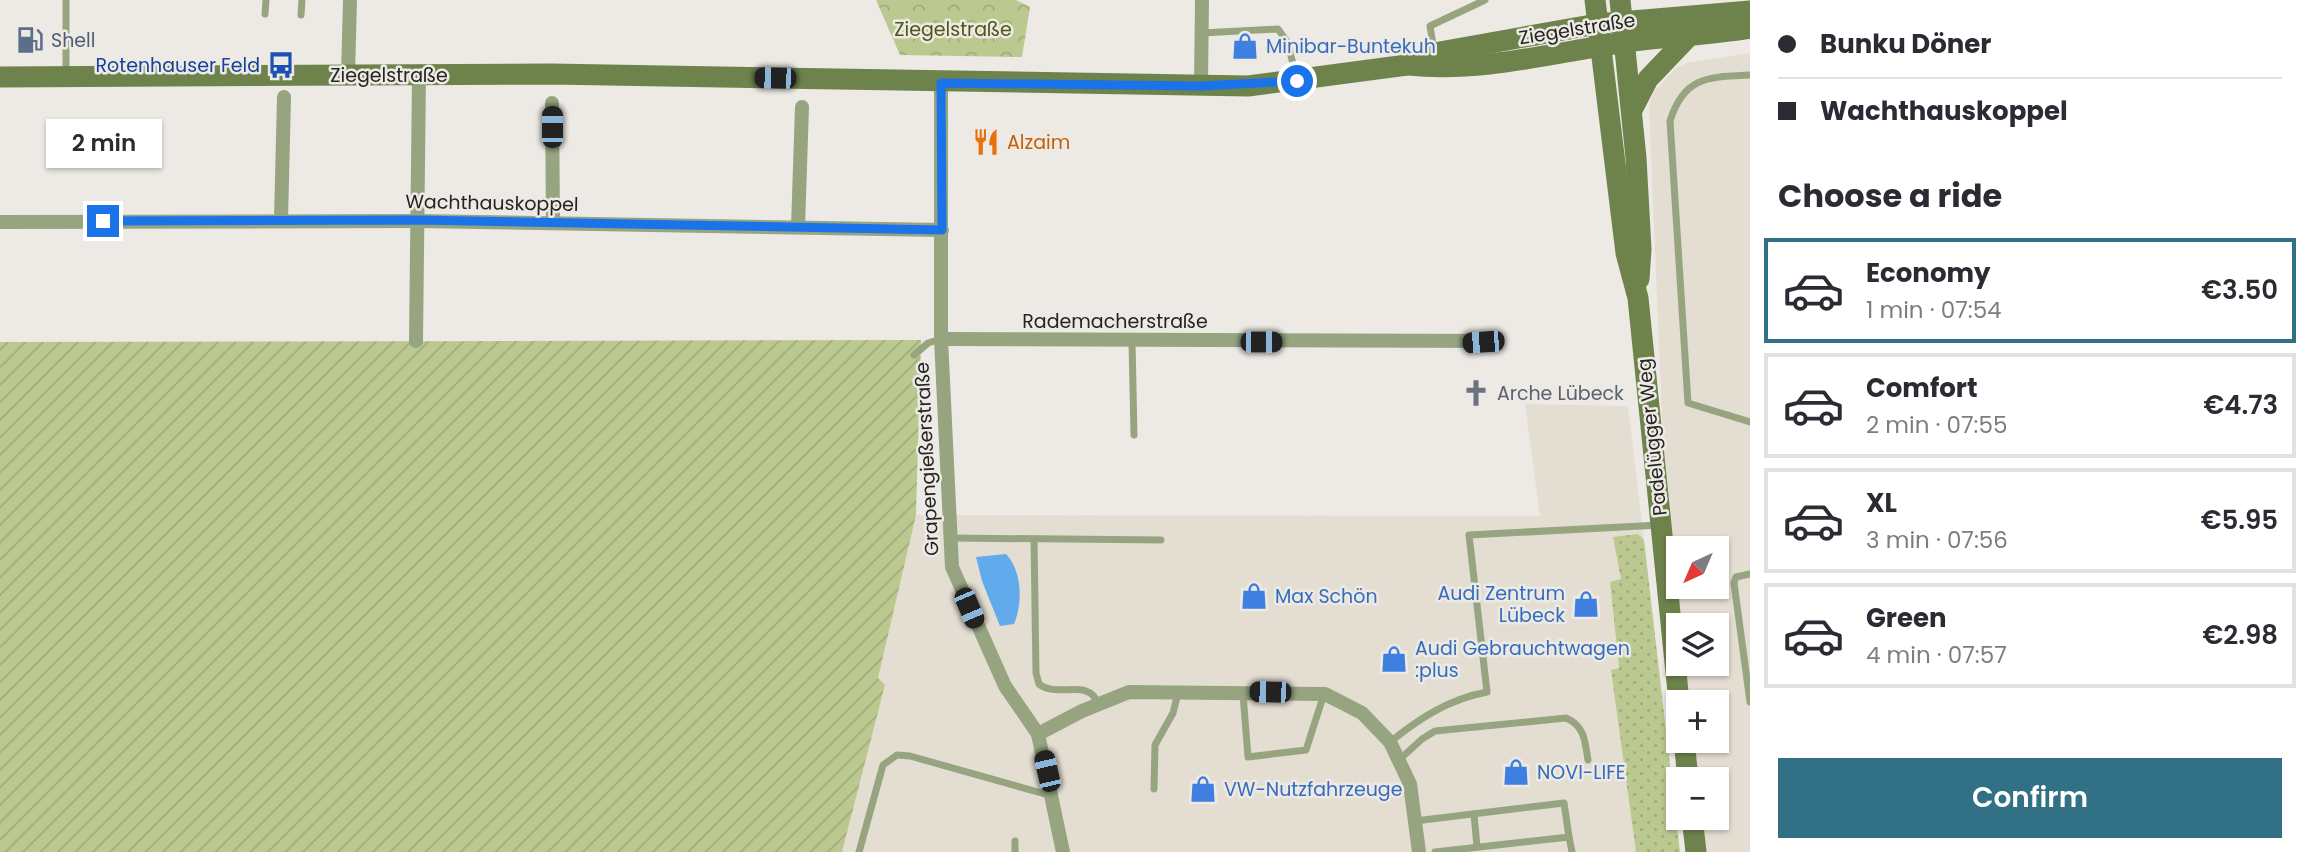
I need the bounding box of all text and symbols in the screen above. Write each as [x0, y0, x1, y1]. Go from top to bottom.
street label: Ziegelstraße [1517, 6, 1637, 52]
park label: Ziegelstraße [894, 16, 1012, 43]
fuel station icon: Shell [15, 25, 45, 55]
text: Bunku Döner [1820, 26, 1991, 62]
place label: Shell [51, 27, 95, 54]
shop icon: Minibar-Buntekuh [1230, 31, 1260, 61]
place label: Minibar-Buntekuh [1266, 33, 1436, 60]
bus stop icon: Rotenhauser Feld [266, 50, 296, 80]
place label: Rotenhauser Feld [96, 52, 260, 79]
street label: Ziegelstraße [330, 62, 448, 89]
route start [1281, 65, 1313, 97]
car [754, 67, 797, 89]
text: Wachthauskoppel [1820, 93, 2068, 129]
car [542, 106, 563, 148]
callout: 2 min [45, 120, 161, 168]
text: 2 min [72, 127, 136, 159]
restaurant icon: Alzaim [971, 127, 1001, 157]
place label: Alzaim [1007, 129, 1070, 156]
text: Choose a ride [1778, 173, 2002, 218]
street label: Wachthauskoppel [405, 188, 579, 218]
route end [87, 205, 119, 237]
text: Economy [1866, 255, 1990, 291]
icon: car [1782, 259, 1845, 322]
text: €3.50 [2201, 272, 2278, 308]
text: 1 min · 07:54 [1866, 294, 2002, 326]
street label: Rademacherstraße [1022, 308, 1208, 335]
car [1462, 330, 1505, 354]
car [1241, 332, 1283, 353]
street label: Padelügger Weg [1630, 357, 1674, 517]
street label: Grapengießerstraße [908, 361, 946, 557]
text: Comfort [1866, 370, 1978, 406]
icon: car [1782, 374, 1845, 437]
church icon: Arche Lübeck [1461, 378, 1491, 408]
place label: Arche Lübeck [1497, 380, 1624, 407]
text: €4.73 [2203, 387, 2278, 423]
text: 2 min · 07:55 [1866, 409, 2007, 441]
text: XL [1866, 485, 1897, 521]
icon: car [1782, 489, 1845, 552]
text: €5.95 [2201, 502, 2278, 538]
text: 3 min · 07:56 [1866, 524, 2008, 556]
north arrow [1666, 536, 1729, 598]
map controls [1666, 536, 1729, 830]
place label: Audi Zentrum Lübeck [1437, 580, 1565, 629]
shop icon: Max Schön [1239, 581, 1269, 611]
place label: Max Schön [1275, 583, 1378, 610]
car [952, 585, 987, 631]
shop icon: Audi Zentrum Lübeck [1571, 589, 1601, 619]
text: Green [1866, 600, 1947, 636]
icon: car [1782, 604, 1845, 667]
button: layers [1666, 613, 1729, 676]
text: €2.98 [2203, 617, 2278, 653]
place label: Audi Gebrauchtwagen :plus [1415, 635, 1630, 684]
text: 4 min · 07:57 [1866, 639, 2007, 671]
shop icon: Audi Gebrauchtwagen :plus [1379, 644, 1409, 674]
car [1249, 681, 1292, 703]
button: + [1666, 690, 1729, 753]
car [1033, 748, 1062, 794]
shop icon: NOVI-LIFE [1501, 757, 1531, 787]
button: Confirm [1778, 758, 2282, 838]
place label: NOVI-LIFE [1537, 759, 1625, 786]
button: − [1666, 767, 1729, 830]
shop icon: VW-Nutzfahrzeuge [1188, 774, 1218, 804]
place label: VW-Nutzfahrzeuge [1224, 776, 1403, 803]

